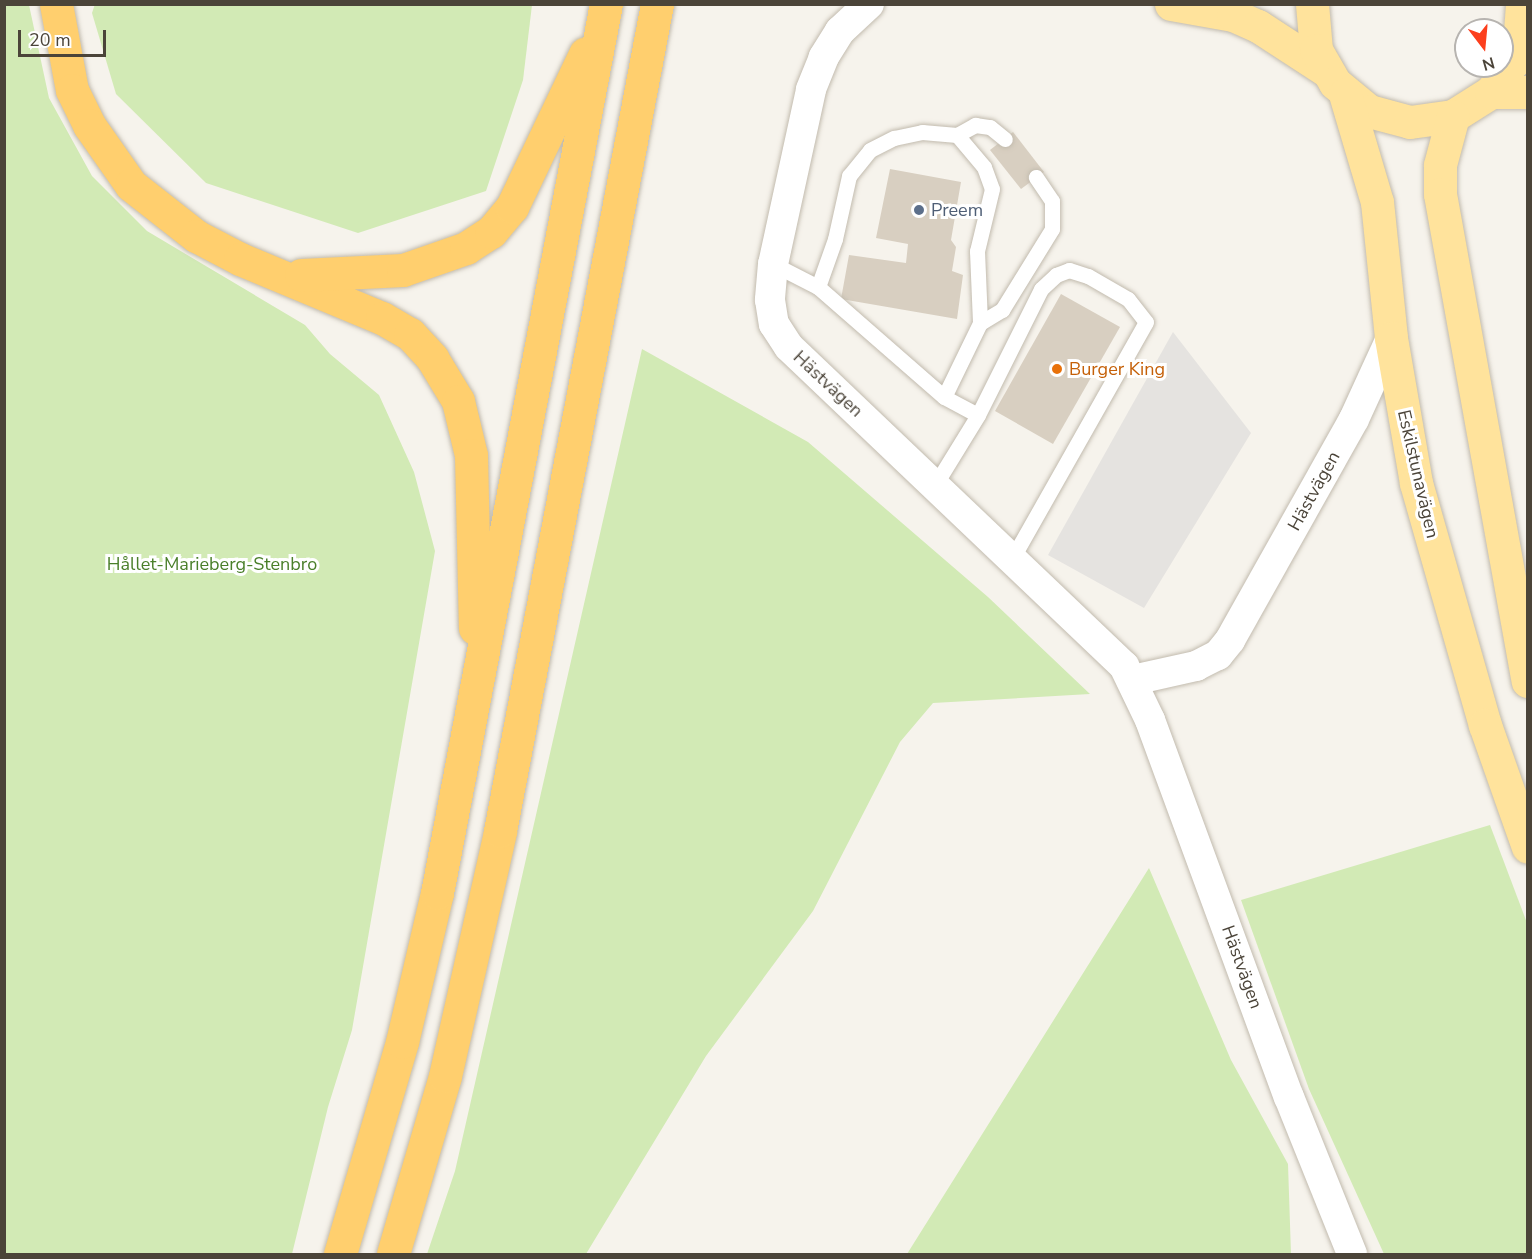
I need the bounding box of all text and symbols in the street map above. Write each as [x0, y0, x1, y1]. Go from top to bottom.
scale bar [21, 18, 110, 56]
north arrow [1454, 18, 1514, 78]
text: 20 m [29, 28, 71, 52]
text: N [1480, 51, 1497, 76]
place label: Preem [931, 199, 983, 221]
marker: Preem [912, 203, 926, 217]
street label: Hästvägen [789, 346, 867, 422]
place label: Burger King [1069, 358, 1165, 380]
marker: Burger King [1050, 362, 1064, 376]
street label: Eskilstunavägen [1393, 408, 1443, 540]
street label: Hästvägen [1283, 448, 1345, 534]
park label: Hållet-Marieberg-Stenbro [107, 553, 317, 575]
street label: Hästvägen [1217, 922, 1267, 1012]

